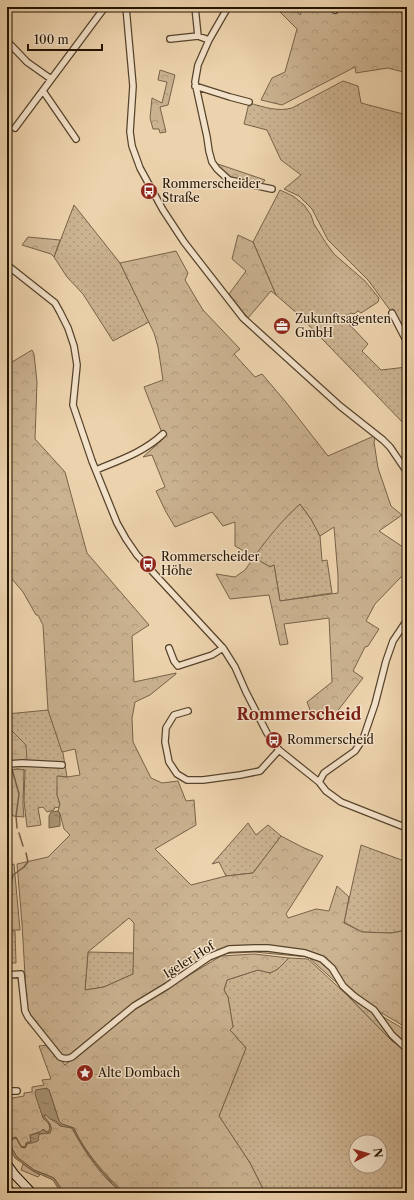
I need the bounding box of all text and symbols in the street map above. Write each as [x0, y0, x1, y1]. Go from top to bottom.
scale bar [28, 26, 102, 52]
text: 100 m [34, 32, 69, 47]
place label: Rommerscheider Straße [162, 176, 261, 205]
bus stop icon: Rommerscheider Straße [139, 181, 159, 201]
place label: Zukunftsagenten GmbH [295, 311, 392, 340]
office icon: Zukunftsagenten GmbH [272, 316, 292, 336]
place label: Rommerscheider Höhe [161, 549, 260, 578]
bus stop icon: Rommerscheider Höhe [138, 554, 158, 574]
district label: Rommerscheid [237, 704, 362, 724]
bus stop icon: Rommerscheid [264, 730, 284, 750]
place label: Rommerscheid [287, 732, 375, 747]
street label: Igeler Hof [160, 937, 218, 981]
place icon: Alte Dombach [75, 1063, 95, 1083]
place label: Alte Dombach [97, 1065, 181, 1080]
north arrow [348, 1134, 388, 1174]
text: N [370, 1147, 385, 1159]

